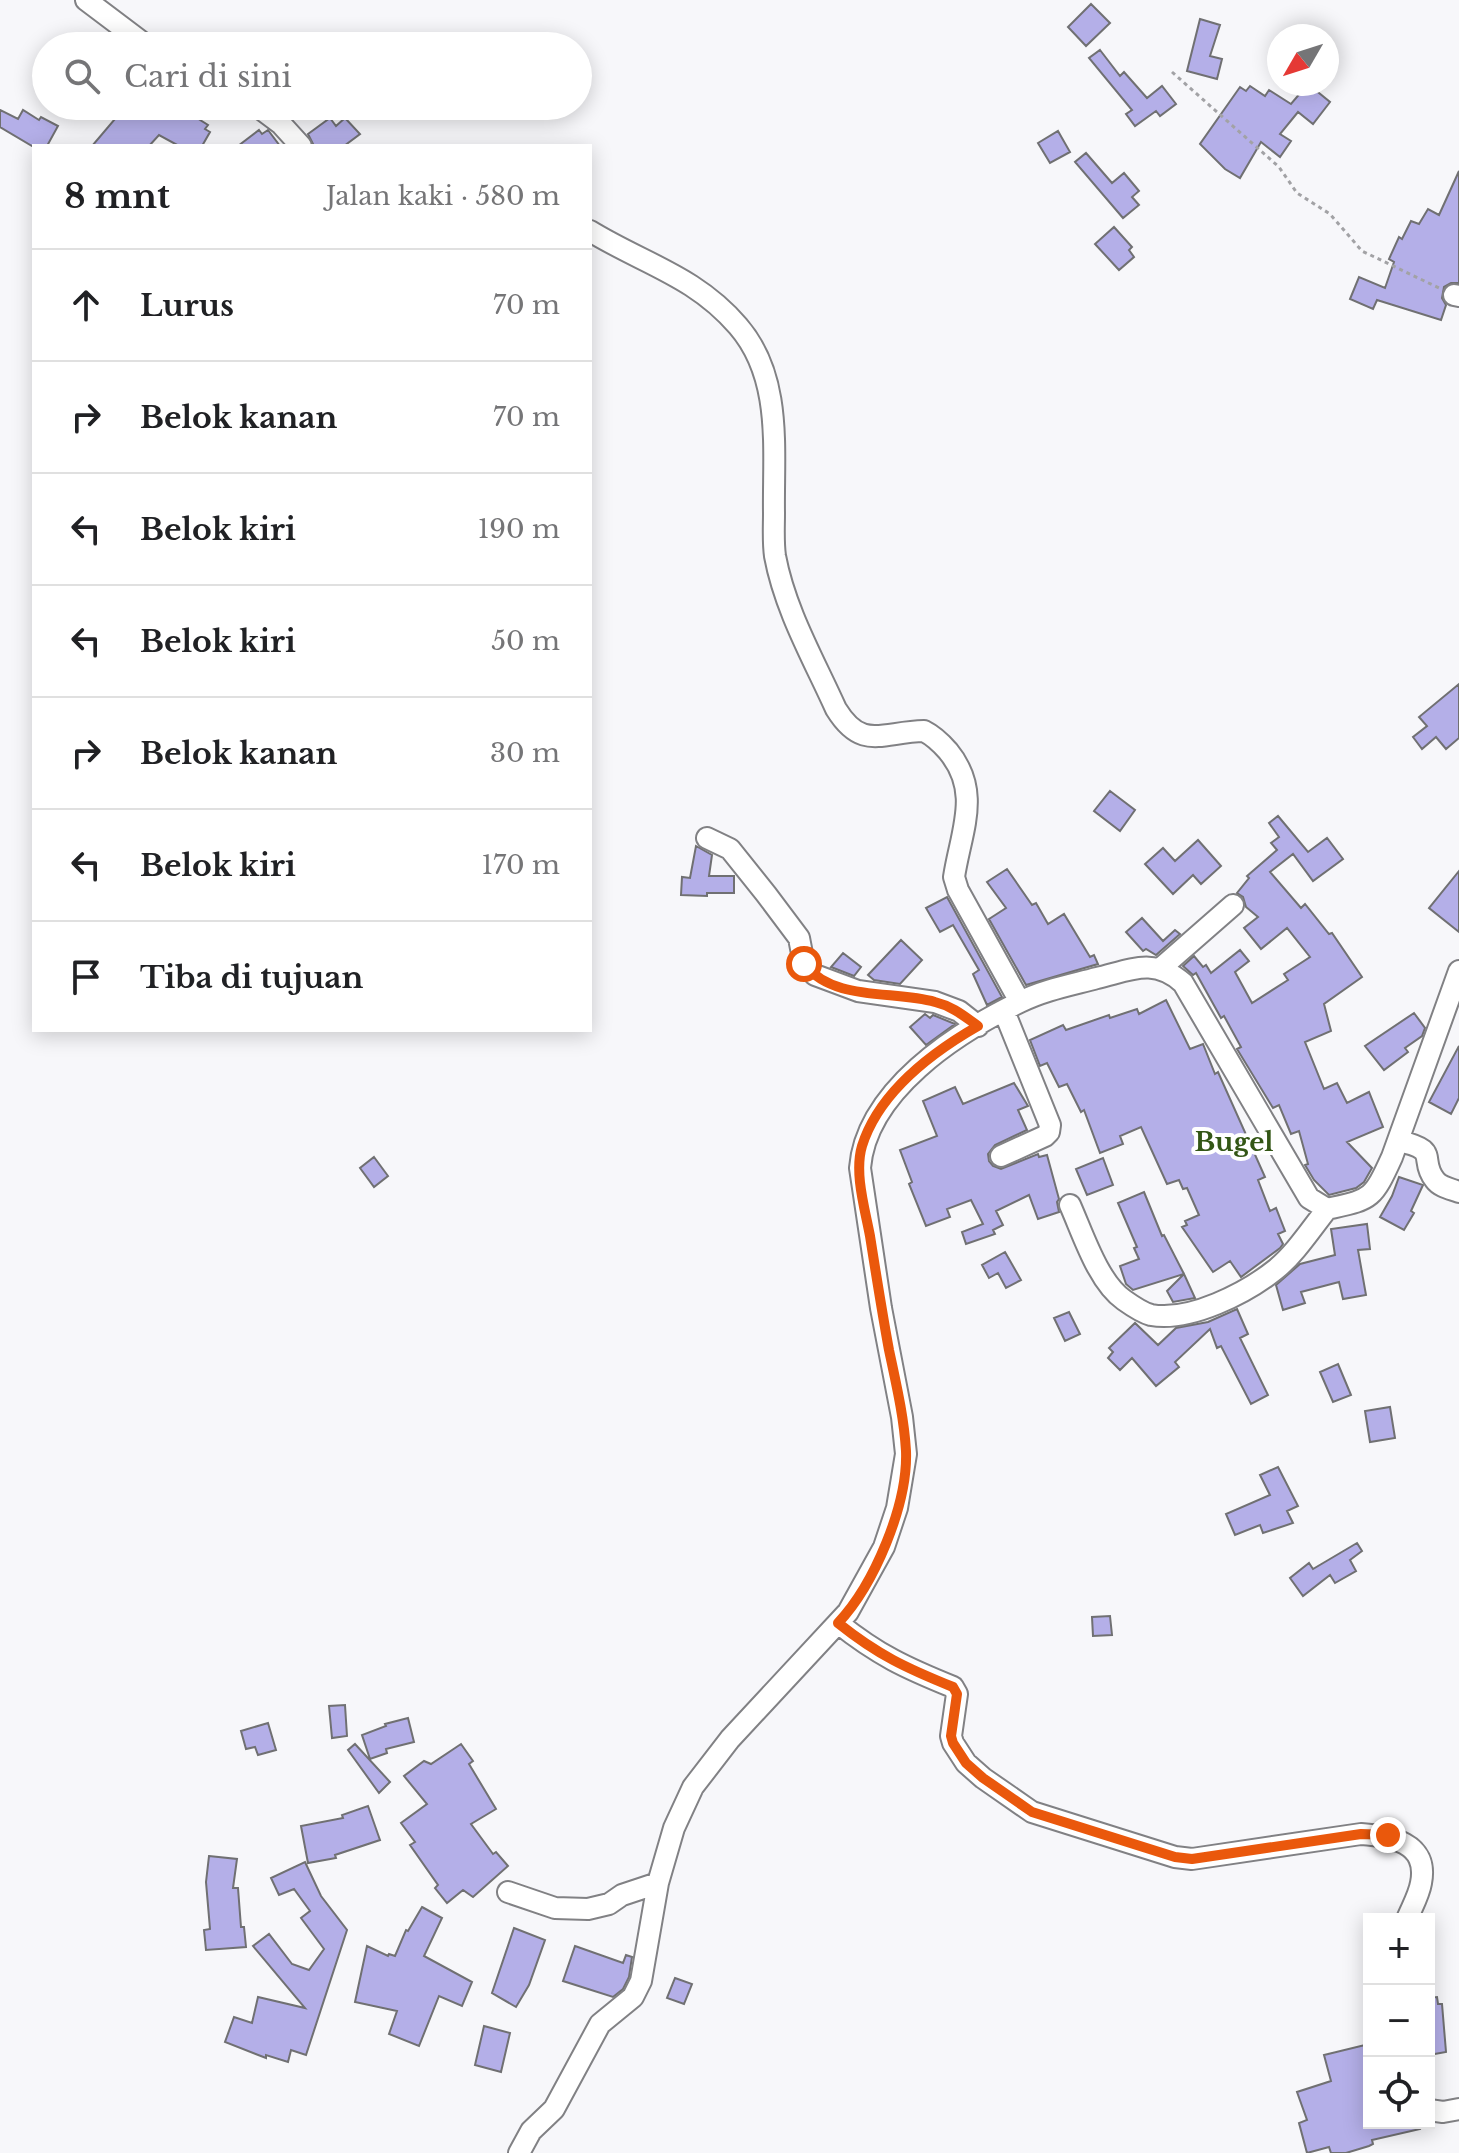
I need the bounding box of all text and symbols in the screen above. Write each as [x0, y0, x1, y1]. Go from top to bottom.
north arrow [1267, 24, 1339, 96]
search box [32, 32, 592, 120]
icon: search [60, 54, 104, 98]
text: Cari di sini [124, 58, 292, 95]
text: 8 mnt [64, 175, 170, 217]
text: Jalan kaki · 580 m [326, 180, 560, 212]
icon: ahead [64, 283, 108, 327]
text: Lurus [140, 287, 234, 324]
text: 70 m [493, 289, 560, 321]
icon: right [64, 395, 108, 439]
text: Belok kanan [140, 399, 337, 436]
text: 70 m [493, 401, 560, 433]
icon: left [64, 507, 108, 551]
text: Belok kiri [140, 511, 296, 548]
text: 190 m [478, 513, 560, 545]
icon: left [64, 619, 108, 663]
text: Belok kiri [140, 623, 296, 660]
text: 50 m [491, 625, 560, 657]
icon: right [64, 731, 108, 775]
text: Belok kanan [140, 735, 337, 772]
text: 30 m [490, 737, 560, 769]
icon: left [64, 843, 108, 887]
text: Belok kiri [140, 847, 296, 884]
text: 170 m [481, 849, 560, 881]
route start [786, 946, 822, 982]
icon: arrive [64, 955, 108, 999]
text: Tiba di tujuan [140, 959, 363, 996]
district label: Bugel [1194, 1126, 1274, 1158]
route end [1370, 1817, 1406, 1853]
map controls [1363, 1913, 1435, 2129]
button: + [1363, 1913, 1435, 1985]
button: − [1363, 1985, 1435, 2057]
button: locate [1363, 2057, 1435, 2129]

